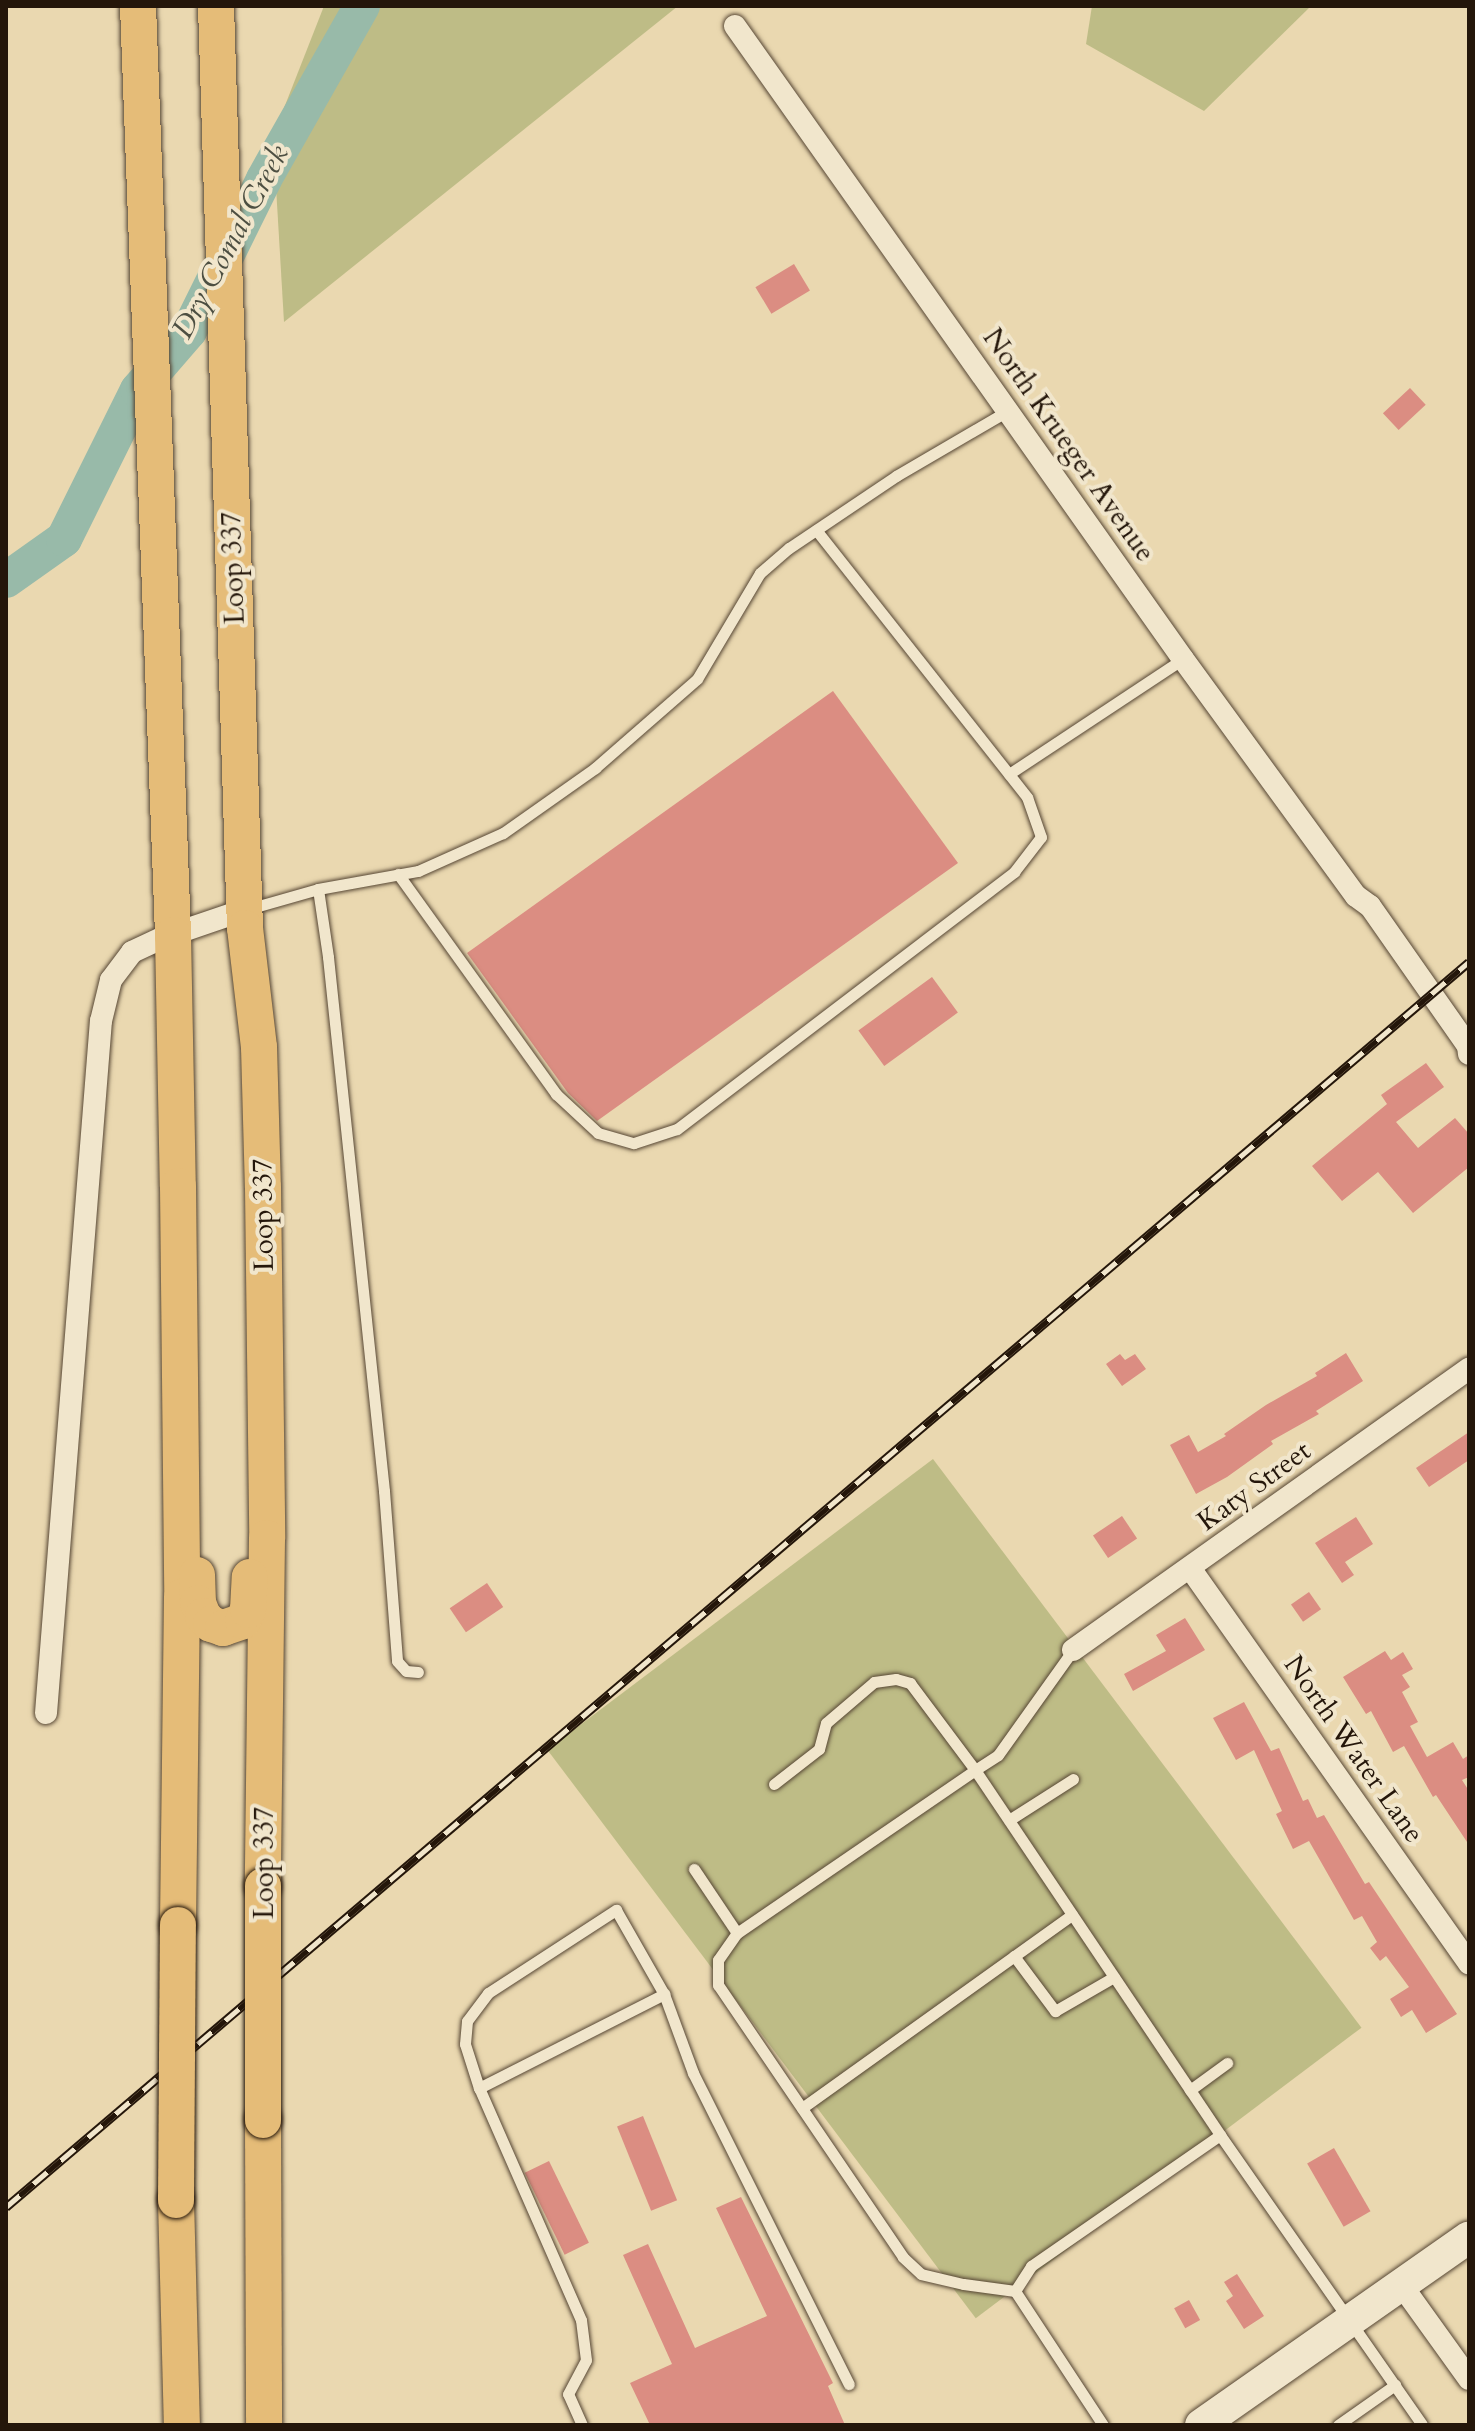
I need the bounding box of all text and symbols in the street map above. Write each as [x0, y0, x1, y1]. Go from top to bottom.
water label: Dry Comal Creek [165, 139, 297, 345]
street label: North Krueger Avenue [976, 322, 1162, 568]
street label: Loop 337 [214, 511, 252, 625]
street label: Loop 337 [245, 1158, 281, 1272]
street label: Katy Street [1191, 1434, 1317, 1538]
street label: North Water Lane [1277, 1649, 1431, 1849]
street label: Loop 337 [247, 1807, 281, 1919]

